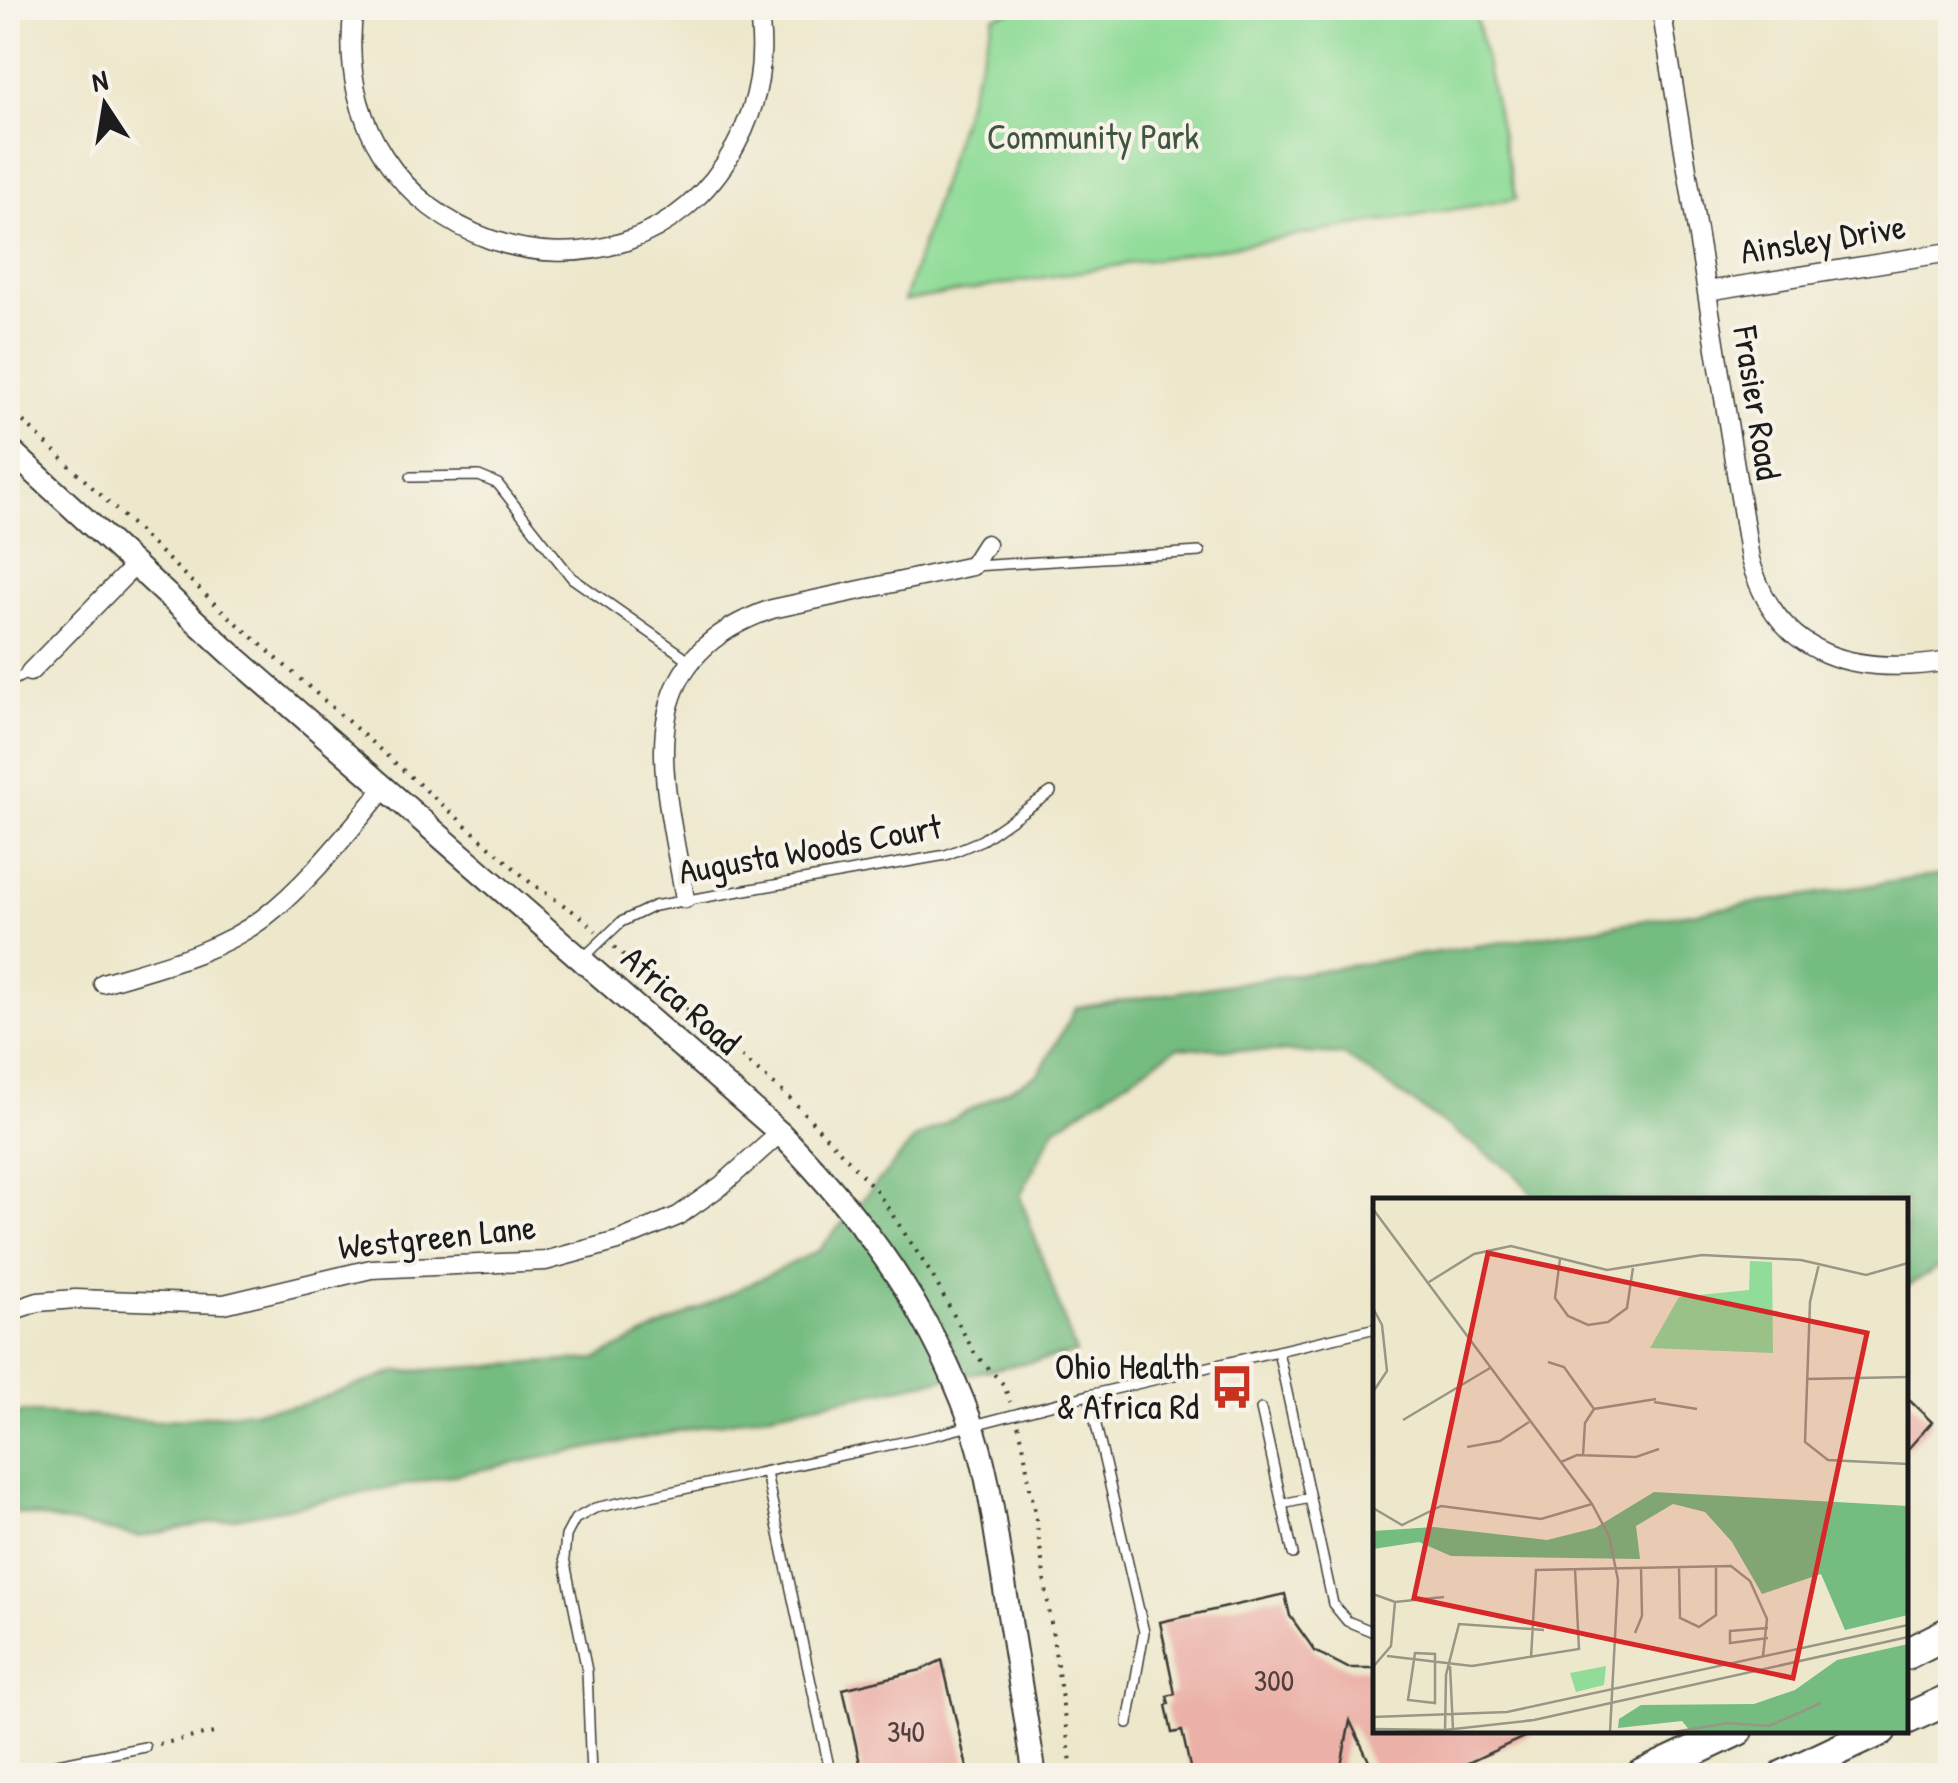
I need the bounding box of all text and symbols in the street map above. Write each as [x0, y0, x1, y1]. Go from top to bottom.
north arrow [55, 55, 155, 155]
text: N [89, 60, 111, 101]
park label: Community Park [987, 113, 1199, 160]
street label: Ainsley Drive [1737, 202, 1909, 275]
street label: Frasier Road [1722, 322, 1793, 483]
street label: Augusta Woods Court [675, 802, 946, 895]
street label: Africa Road [612, 935, 751, 1064]
inset map [1373, 1198, 1908, 1733]
street label: Westgreen Lane [336, 1203, 538, 1270]
place label: Ohio Health & Africa Rd [1055, 1343, 1199, 1430]
bus stop icon: Ohio Health & Africa Rd [1208, 1363, 1256, 1411]
house number: 300 [1254, 1660, 1294, 1700]
house number: 340 [887, 1711, 925, 1751]

